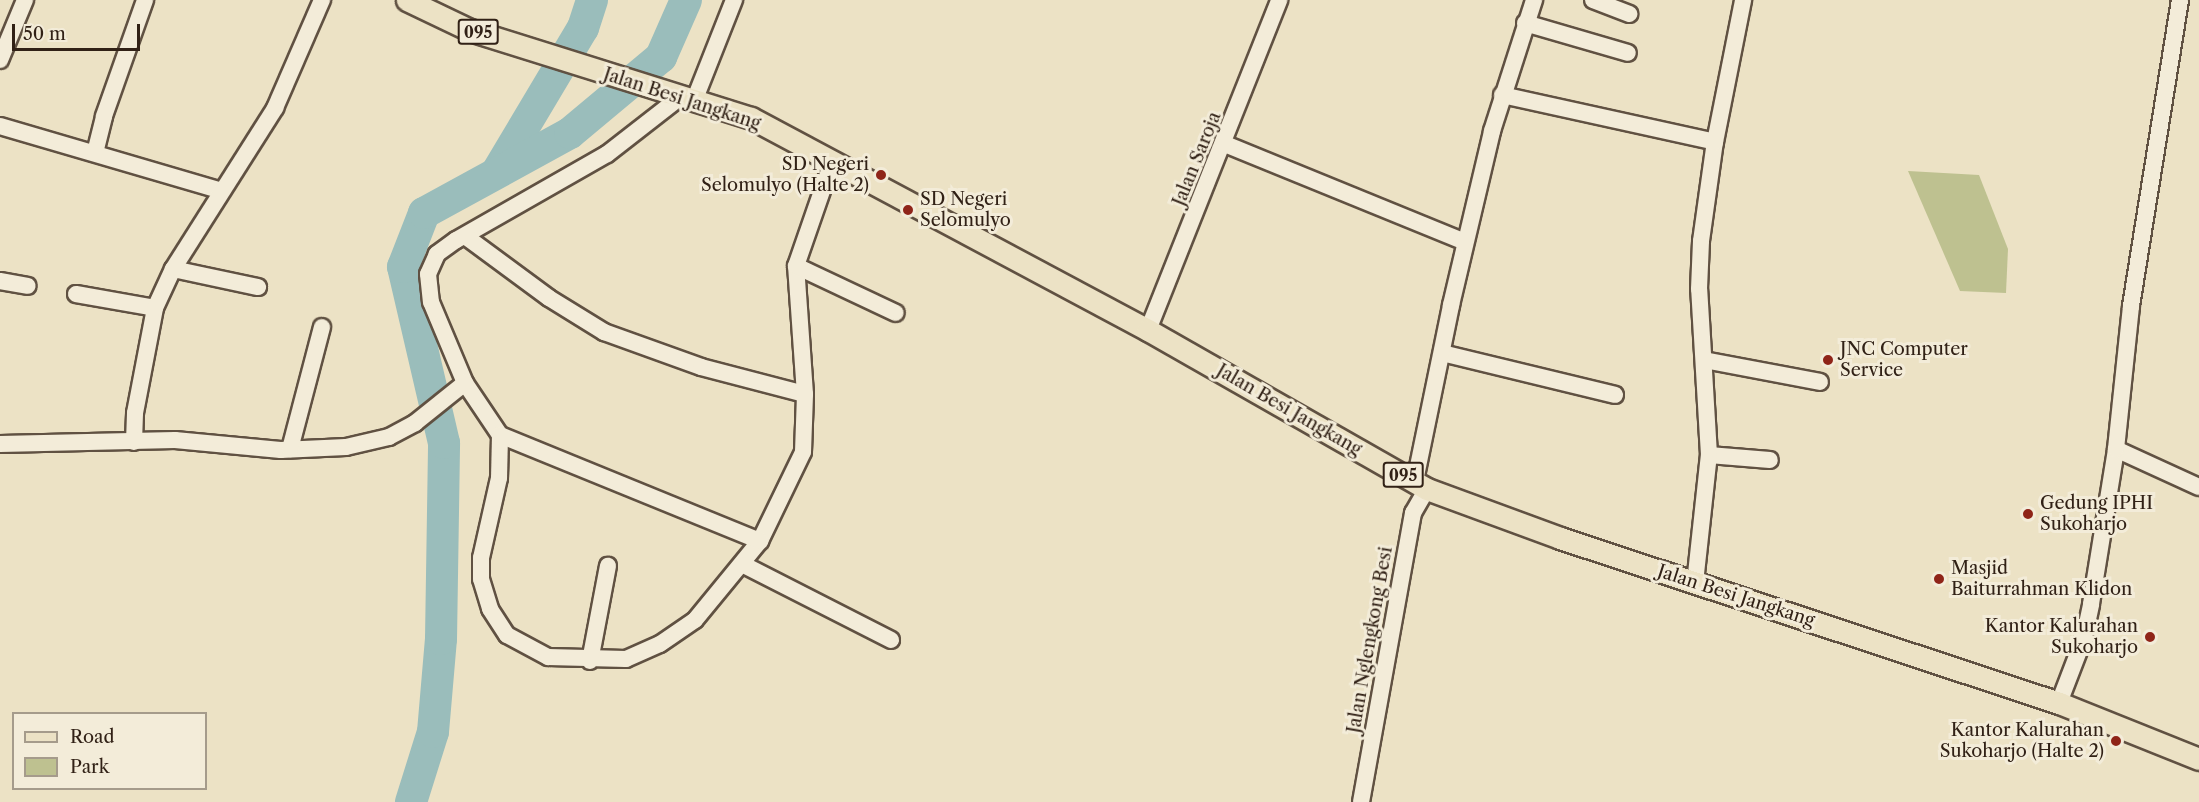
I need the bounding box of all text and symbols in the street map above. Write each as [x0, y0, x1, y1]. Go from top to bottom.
scale bar [15, 12, 142, 50]
road number: 095 [457, 19, 499, 45]
text: 50 m [23, 23, 66, 45]
street label: Jalan Besi Jangkang [601, 63, 763, 135]
street label: Jalan Saroja [1168, 109, 1226, 209]
place label: SD Negeri Selomulyo (Halte 2) [701, 154, 869, 196]
marker: SD Negeri Selomulyo (Halte 2) [874, 168, 888, 182]
place label: SD Negeri Selomulyo [920, 189, 1011, 232]
marker: SD Negeri Selomulyo [901, 203, 915, 217]
place label: JNC Computer Service [1840, 339, 1968, 382]
marker: JNC Computer Service [1821, 353, 1835, 367]
street label: Jalan Besi Jangkang [1213, 360, 1365, 460]
road number: 095 [1382, 462, 1424, 488]
place label: Gedung IPHI Sukoharjo [2040, 493, 2153, 536]
marker: Gedung IPHI Sukoharjo [2021, 507, 2035, 521]
street label: Jalan Nglengkong Besi [1343, 545, 1397, 735]
place label: Masjid Baiturrahman Klidon [1951, 558, 2132, 600]
street label: Jalan Besi Jangkang [1655, 560, 1817, 632]
marker: Masjid Baiturrahman Klidon [1932, 572, 1946, 586]
place label: Kantor Kalurahan Sukoharjo [1985, 616, 2138, 658]
marker: Kantor Kalurahan Sukoharjo [2143, 630, 2157, 644]
legend [12, 712, 207, 790]
place label: Kantor Kalurahan Sukoharjo (Halte 2) [1940, 720, 2104, 762]
text: Road [70, 726, 115, 748]
marker: Kantor Kalurahan Sukoharjo (Halte 2) [2109, 734, 2123, 748]
text: Park [70, 756, 109, 778]

